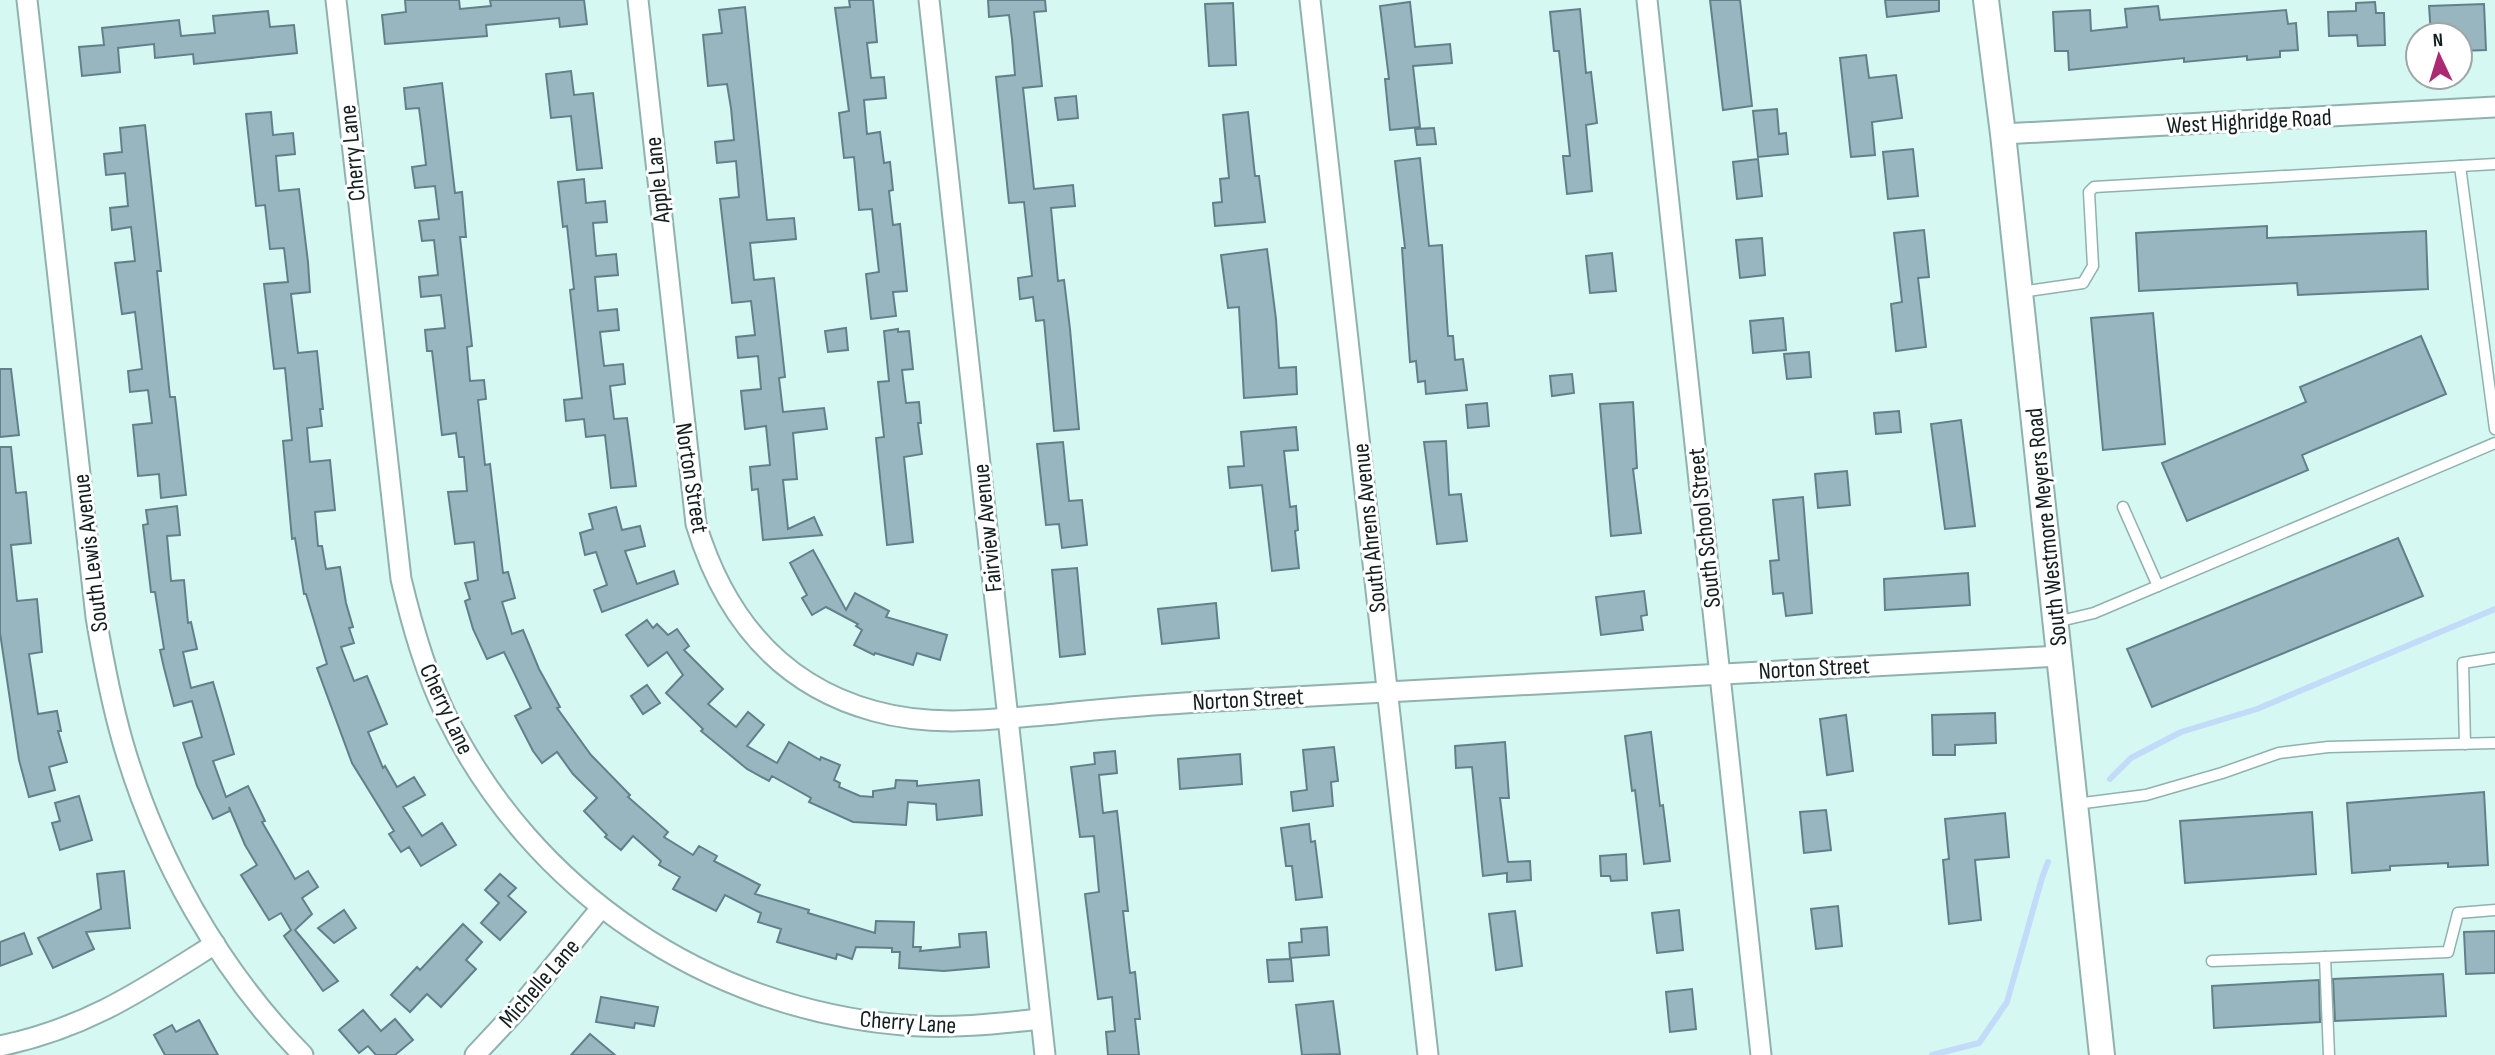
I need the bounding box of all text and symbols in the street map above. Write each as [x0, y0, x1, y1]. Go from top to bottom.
north arrow [2404, 21, 2474, 91]
text: N [2432, 29, 2444, 52]
street label: Cherry Lane [333, 103, 372, 203]
street label: West Highridge Road [2166, 103, 2332, 140]
street label: Apple Lane [639, 135, 677, 226]
street label: South Westmore Meyers Road [2020, 406, 2073, 647]
street label: Norton Street [668, 421, 715, 535]
street label: South Ahrens Avenue [1346, 442, 1393, 614]
street label: South School Street [1682, 447, 1727, 609]
street label: Fairview Avenue [966, 462, 1009, 593]
street label: South Lewis Avenue [66, 472, 115, 634]
street label: Norton Street [1758, 651, 1870, 686]
street label: Cherry Lane [413, 659, 480, 759]
street label: Norton Street [1192, 682, 1304, 717]
street label: Michelle Lane [493, 933, 586, 1034]
street label: Cherry Lane [859, 1005, 957, 1040]

